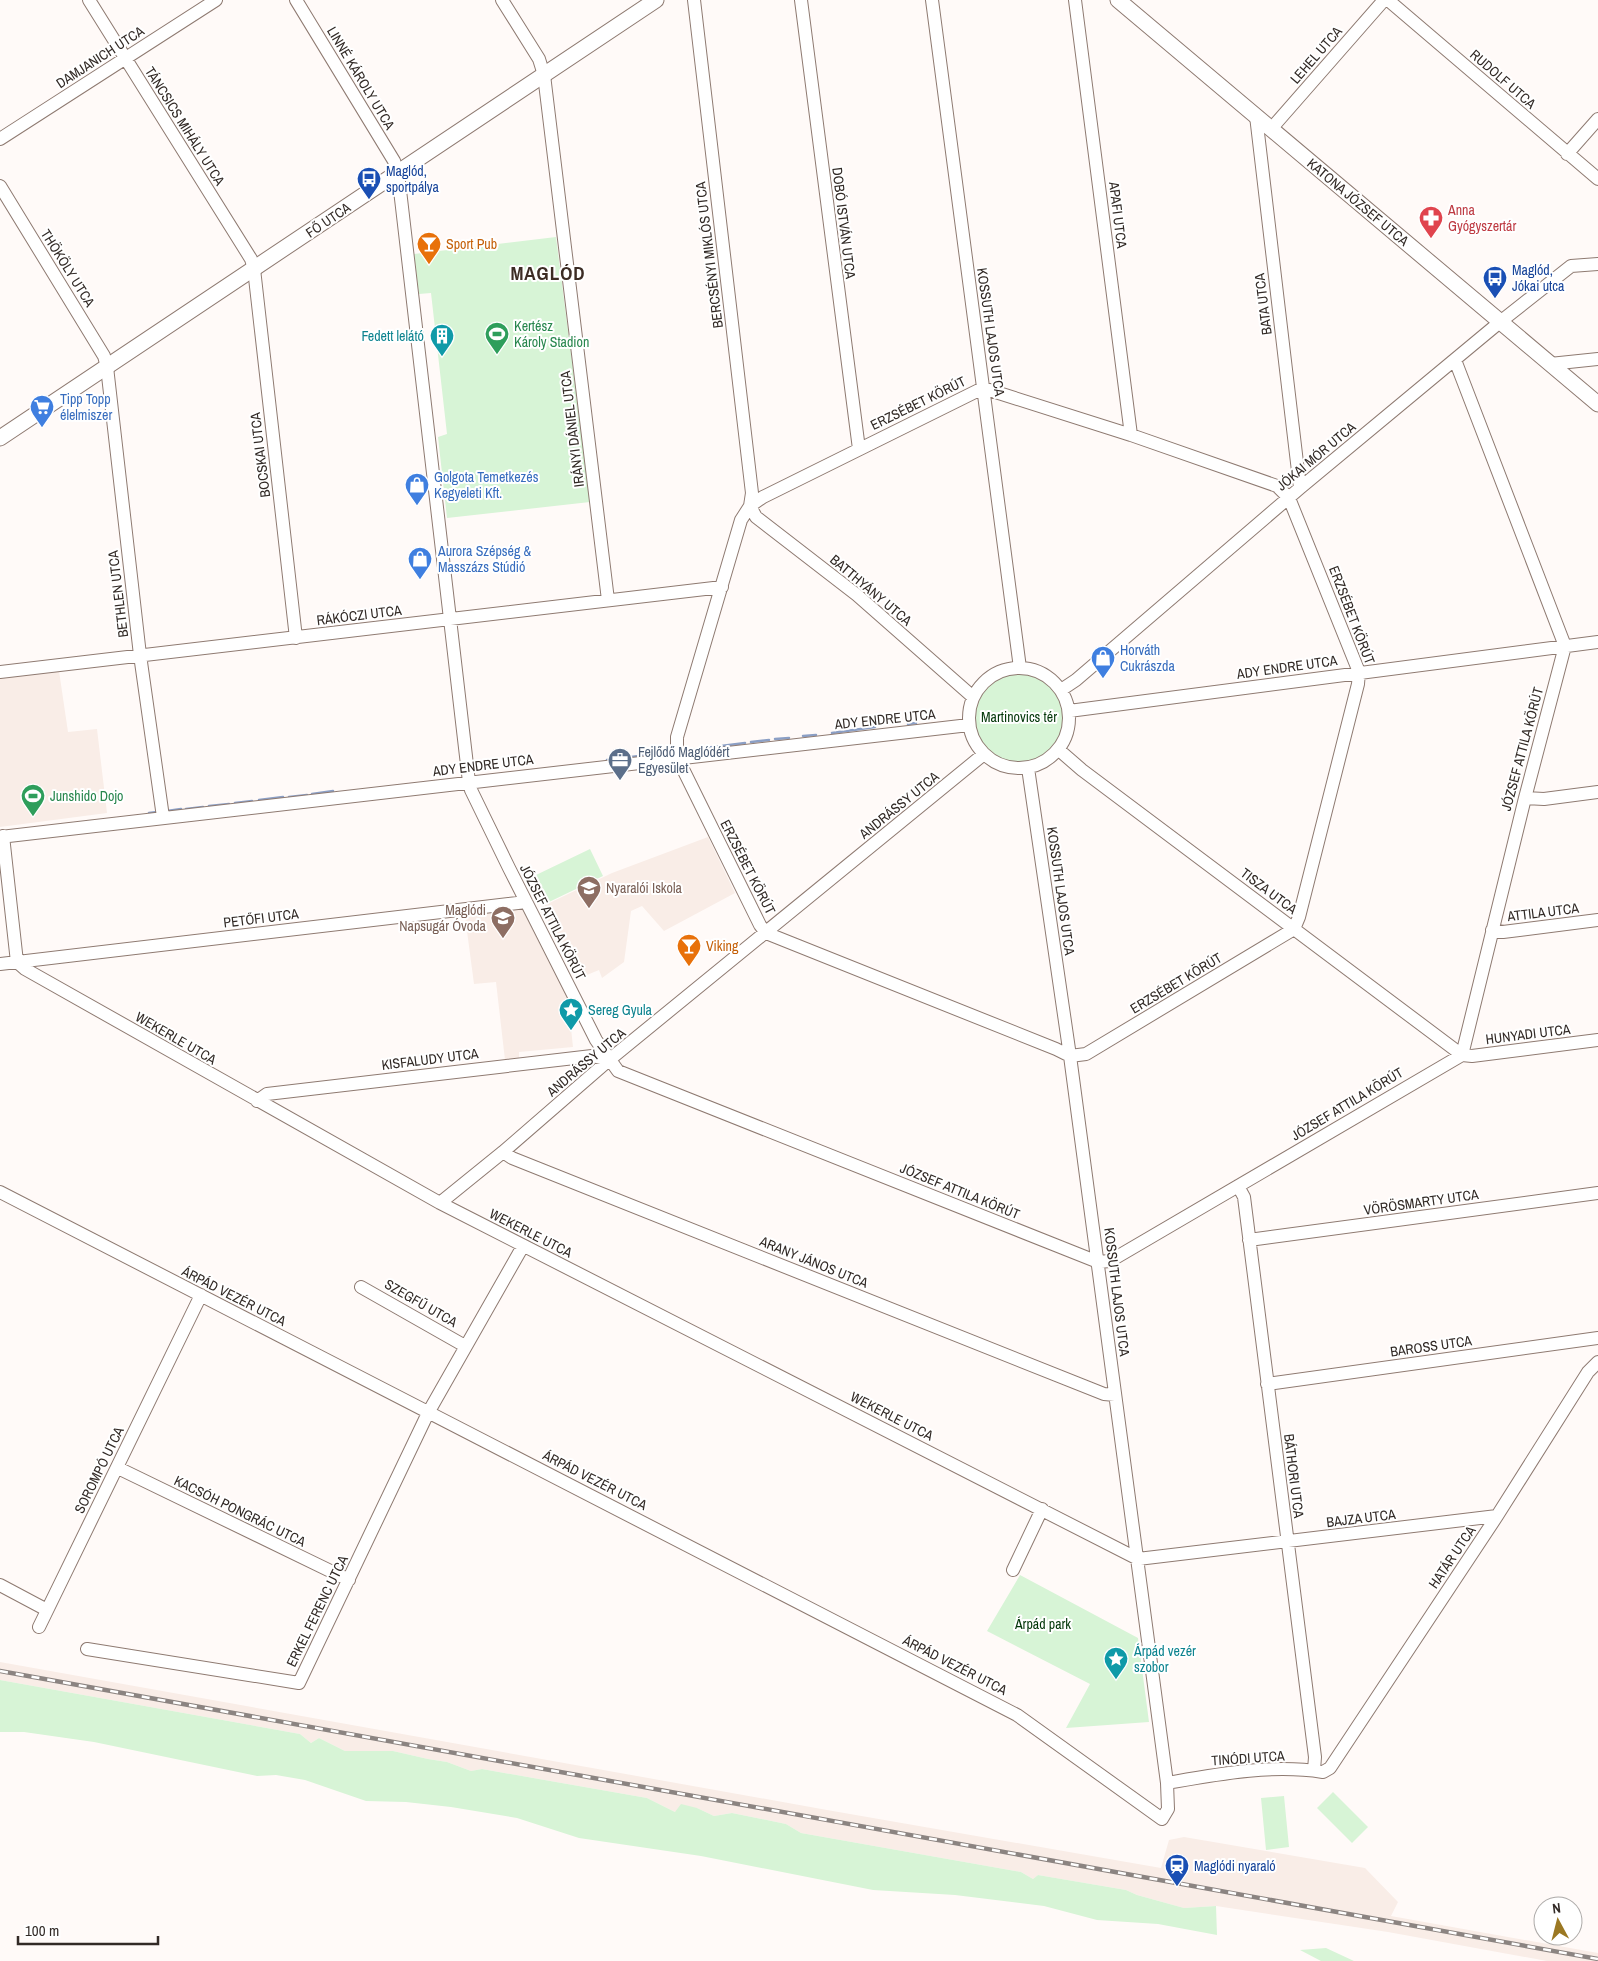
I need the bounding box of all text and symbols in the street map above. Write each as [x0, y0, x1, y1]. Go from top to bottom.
street label: DAMJANICH UTCA [53, 22, 148, 92]
street label: LEHEL UTCA [1286, 22, 1346, 87]
street label: LINNÉ KÁROLY UTCA [323, 23, 399, 133]
street label: RUDOLF UTCA [1466, 45, 1540, 113]
street label: TÁNCSICS MIHÁLY UTCA [141, 63, 229, 189]
street label: KATONA JÓZSEF UTCA [1303, 154, 1413, 250]
place label: Maglód, sportpálya [386, 162, 440, 196]
bus stop icon: Maglód, sportpálya [356, 166, 382, 200]
street label: DOBÓ ISTVÁN UTCA [828, 166, 860, 280]
street label: BERCSÉNYI MIKLÓS UTCA [691, 180, 727, 329]
street label: APAFI UTCA [1105, 180, 1131, 250]
street label: FŐ UTCA [302, 198, 354, 242]
place label: Anna Gyógyszertár [1447, 201, 1516, 235]
pharmacy icon: Anna Gyógyszertár [1418, 205, 1444, 239]
street label: THÖKÖLY UTCA [37, 226, 99, 310]
bar icon: Sport Pub [416, 231, 442, 265]
place label: Sport Pub [446, 235, 497, 253]
district label: MAGLÓD [510, 260, 586, 286]
place label: Maglód, Jókai utca [1512, 261, 1565, 295]
bus stop icon: Maglód, Jókai utca [1482, 265, 1508, 299]
street label: KOSSUTH LAJOS UTCA [973, 267, 1009, 398]
street label: BATA UTCA [1250, 272, 1276, 336]
place label: Kertész Károly Stadion [514, 317, 589, 351]
sports icon: Kertész Károly Stadion [484, 321, 510, 355]
building icon: Fedett lelátó [429, 323, 455, 357]
place label: Fedett lelátó [361, 327, 424, 345]
street label: IRÁNYI DÁNIEL UTCA [556, 370, 588, 488]
street label: ERZSÉBET KÖRÚT [867, 372, 969, 434]
place label: Tipp Topp élelmiszer [60, 390, 112, 424]
supermarket icon: Tipp Topp élelmiszer [29, 394, 55, 428]
street label: BOCSKAI UTCA [246, 411, 274, 499]
street label: JÓKAI MÓR UTCA [1273, 418, 1359, 494]
place label: Golgota Temetkezés Kegyeleti Kft. [434, 468, 539, 502]
shop icon: Golgota Temetkezés Kegyeleti Kft. [404, 472, 430, 506]
place label: Aurora Szépség & Masszázs Stúdió [437, 542, 532, 576]
shop icon: Aurora Szépség & Masszázs Stúdió [407, 546, 433, 580]
street label: BETHLEN UTCA [104, 549, 132, 638]
street label: BATTHYÁNY UTCA [826, 550, 916, 630]
street label: ERZSÉBET KÖRÚT [1325, 563, 1379, 667]
street label: RÁKÓCZI UTCA [315, 601, 403, 629]
place label: Horváth Cukrászda [1120, 641, 1175, 675]
shop icon: Horváth Cukrászda [1090, 645, 1116, 679]
street label: ADY ENDRE UTCA [1235, 651, 1339, 683]
street label: JÓZSEF ATTILA KÖRÚT [1497, 685, 1547, 813]
street label: ADY ENDRE UTCA [833, 705, 937, 733]
park label: Martinovics tér [981, 708, 1057, 726]
place label: Fejlődő Maglódért Egyesület [638, 743, 729, 777]
office icon: Fejlődő Maglódért Egyesület [607, 747, 633, 781]
street label: ADY ENDRE UTCA [431, 750, 535, 780]
street label: ANDRÁSSY UTCA [855, 767, 943, 843]
sports icon: Junshido Dojo [20, 783, 46, 817]
place label: Junshido Dojo [50, 787, 123, 805]
street label: ERZSÉBET KÖRÚT [716, 817, 780, 917]
street label: KOSSUTH LAJOS UTCA [1043, 826, 1079, 957]
street label: JÓZSEF ATTILA KÖRÚT [516, 861, 590, 983]
street label: TISZA UTCA [1237, 864, 1301, 918]
school or university icon: Nyaralói Iskola [576, 875, 602, 909]
place label: Nyaralói Iskola [606, 879, 683, 897]
street label: ATTILA UTCA [1505, 899, 1580, 925]
place label: Maglódi Napsugár Óvoda [399, 901, 487, 935]
street label: PETŐFI UTCA [222, 904, 300, 932]
school or university icon: Maglódi Napsugár Óvoda [490, 905, 516, 939]
bar icon: Viking [676, 933, 702, 967]
place label: Viking [706, 937, 739, 955]
street label: ERZSÉBET KÖRÚT [1127, 949, 1225, 1017]
place icon: Sereg Gyula [558, 997, 584, 1031]
place label: Sereg Gyula [588, 1001, 652, 1019]
street label: WEKERLE UTCA [132, 1008, 220, 1069]
street label: HUNYADI UTCA [1485, 1020, 1572, 1048]
street label: ANDRÁSSY UTCA [542, 1024, 629, 1101]
street label: KISFALUDY UTCA [381, 1044, 480, 1074]
street label: JÓZSEF ATTILA KÖRÚT [1288, 1063, 1406, 1145]
street label: JÓZSEF ATTILA KÖRÚT [898, 1159, 1022, 1223]
street label: VÖRÖSMARTY UTCA [1362, 1185, 1480, 1219]
street label: WEKERLE UTCA [487, 1204, 576, 1262]
street label: KOSSUTH LAJOS UTCA [1100, 1227, 1134, 1358]
street label: ARANY JÁNOS UTCA [756, 1232, 871, 1292]
street label: ÁRPÁD VEZÉR UTCA [178, 1262, 289, 1330]
street label: SZEGFŰ UTCA [381, 1275, 461, 1331]
street label: BAROSS UTCA [1389, 1331, 1473, 1361]
street label: WEKERLE UTCA [848, 1387, 937, 1445]
street label: SOROMPÓ UTCA [70, 1423, 128, 1516]
street label: BÁTHORI UTCA [1280, 1433, 1308, 1519]
street label: ÁRPÁD VEZÉR UTCA [539, 1446, 650, 1514]
street label: KACSÓH PONGRÁC UTCA [171, 1471, 309, 1551]
street label: BAJZA UTCA [1325, 1505, 1397, 1531]
street label: HATÁR UTCA [1424, 1522, 1480, 1592]
street label: ERKEL FERENC UTCA [282, 1552, 352, 1670]
park label: Árpád park [1014, 1615, 1071, 1633]
street label: ÁRPÁD VEZÉR UTCA [899, 1631, 1010, 1699]
place label: Árpád vezér szobor [1133, 1642, 1196, 1676]
place icon: Árpád vezér szobor [1103, 1646, 1129, 1680]
street label: TINÓDI UTCA [1211, 1746, 1286, 1770]
station icon: Maglódi nyaraló [1164, 1853, 1190, 1887]
place label: Maglódi nyaraló [1194, 1857, 1276, 1875]
north arrow [1533, 1896, 1583, 1946]
text: N [1551, 1899, 1562, 1918]
scale bar [18, 1914, 158, 1946]
text: 100 m [25, 1920, 59, 1941]

